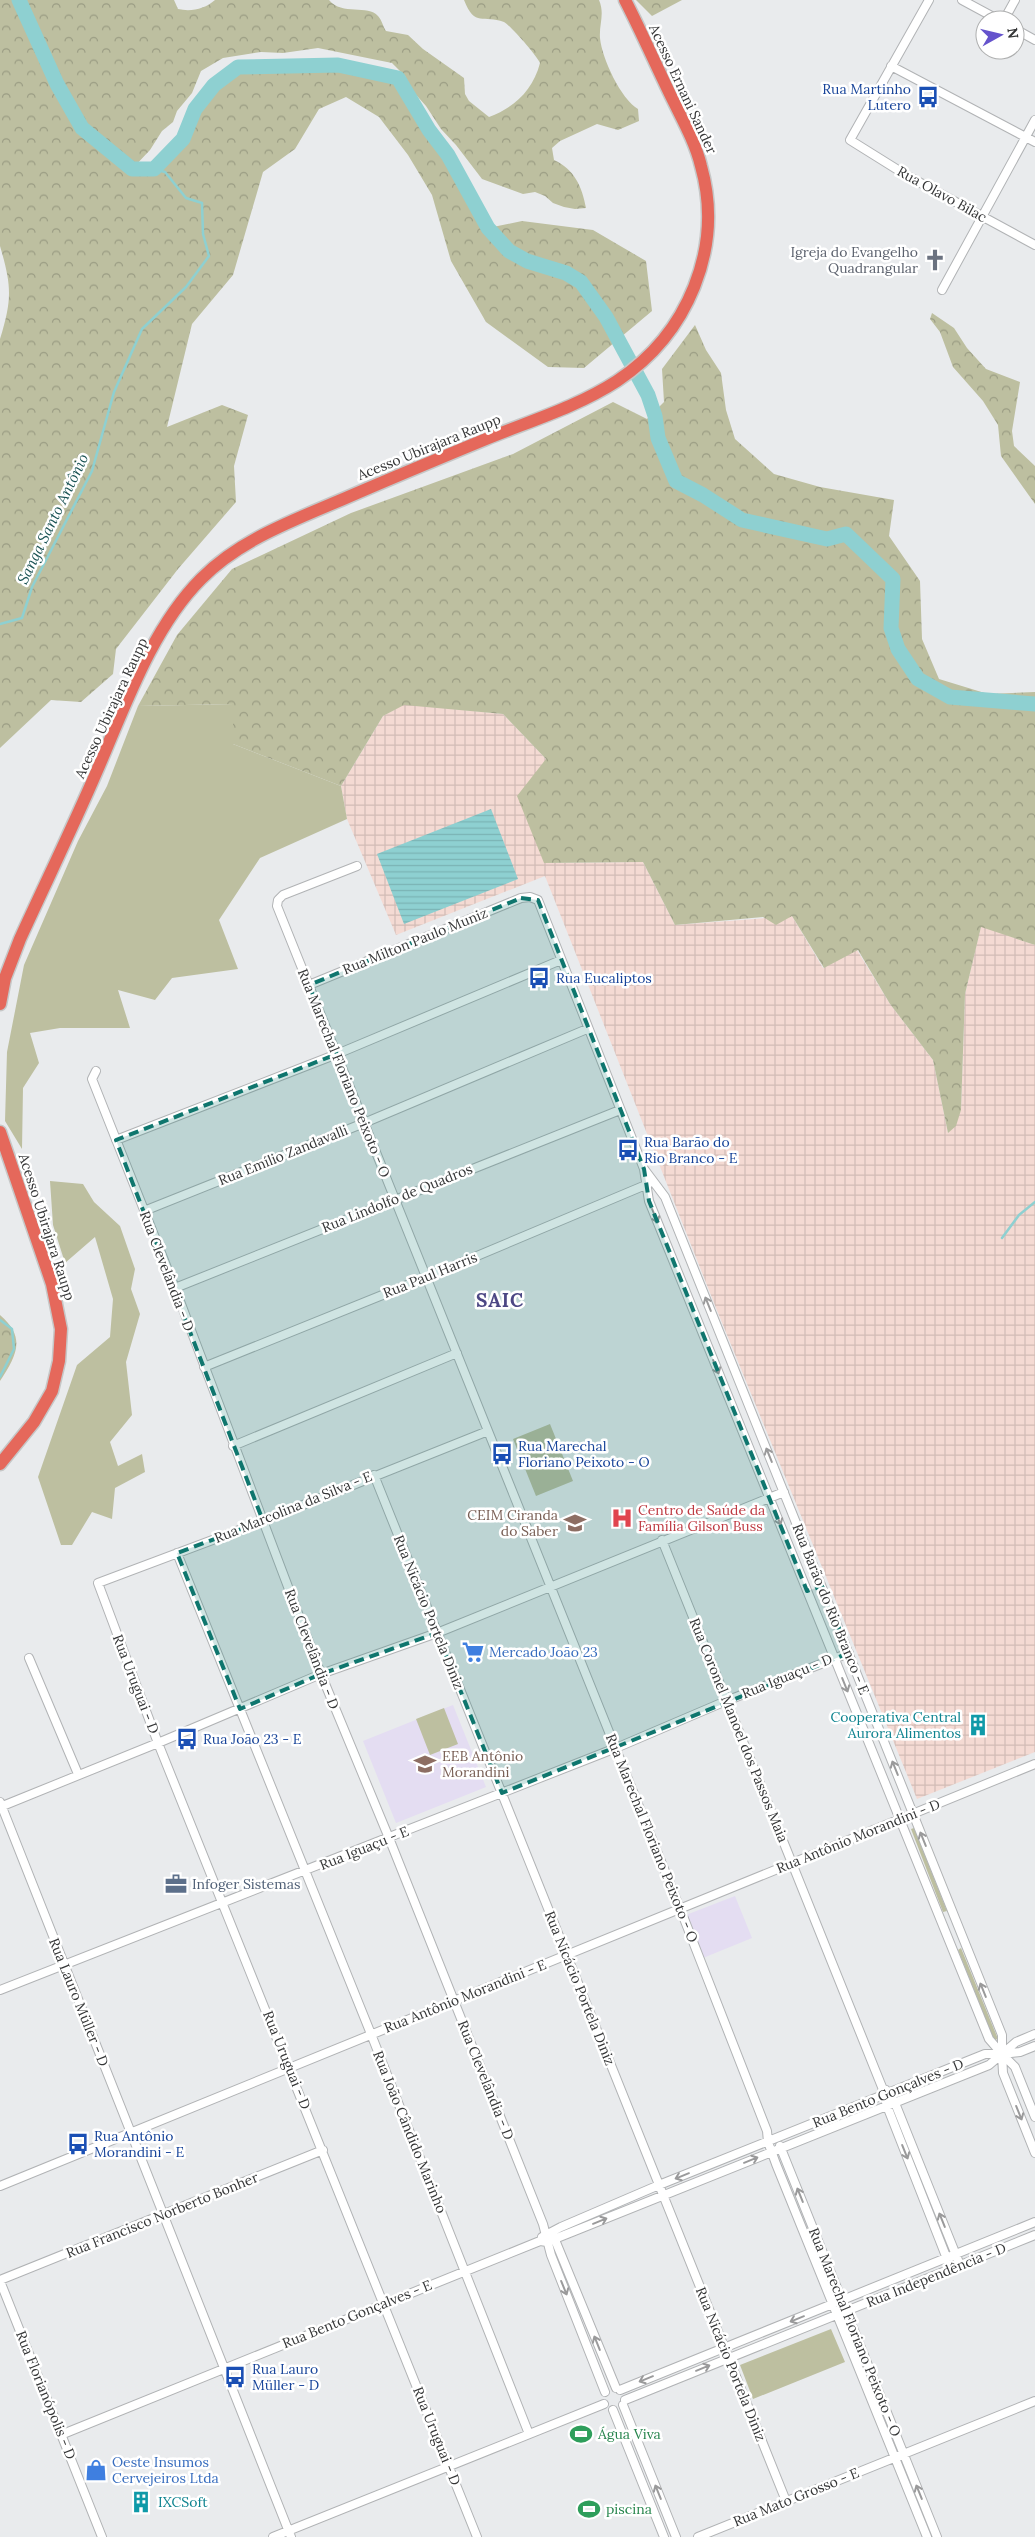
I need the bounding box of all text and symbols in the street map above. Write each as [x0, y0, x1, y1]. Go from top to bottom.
north arrow [975, 10, 1025, 60]
street label: Acesso Ernani Sander [645, 20, 721, 157]
text: N [1003, 27, 1023, 40]
place label: Rua Martinho Lutero [822, 80, 911, 114]
bus stop icon: Rua Martinho Lutero [915, 84, 941, 110]
street label: Rua Olavo Bilac [894, 162, 990, 226]
place label: Igreja do Evangelho Quadrangular [791, 243, 918, 277]
church icon: Igreja do Evangelho Quadrangular [922, 247, 948, 273]
street label: Acesso Ubirajara Raupp [354, 410, 503, 484]
water label: Sanga Santo Antônio [13, 450, 92, 587]
street label: Acesso Ubirajara Raupp [70, 635, 152, 782]
street label: Rua Milton Paulo Muniz [340, 904, 490, 978]
bus stop icon: Rua Eucaliptos [526, 965, 552, 991]
street label: Rua Marechal Floriano Peixoto - O [294, 966, 394, 1180]
place label: Rua Eucaliptos [556, 969, 652, 987]
street label: Rua Emílio Zandavalli [216, 1121, 351, 1189]
place label: Rua Barão do Rio Branco - E [644, 1133, 738, 1167]
bus stop icon: Rua Barão do Rio Branco - E [615, 1137, 641, 1163]
street label: Acesso Ubirajara Raupp [14, 1150, 79, 1303]
street label: Rua Lindolfo de Quadros [319, 1160, 475, 1236]
street label: Rua Clevelândia - D [136, 1208, 198, 1334]
one-way arrow [652, 1209, 661, 1224]
street label: Rua Paul Harris [380, 1248, 480, 1302]
district label: SAIC [476, 1288, 524, 1312]
one-way arrow [703, 1297, 712, 1312]
one-way arrow [712, 1359, 722, 1374]
place label: Rua Marechal Floriano Peixoto - O [518, 1437, 650, 1471]
bus stop icon: Rua Marechal Floriano Peixoto - O [489, 1441, 515, 1467]
one-way arrow [764, 1447, 773, 1463]
street label: Rua Marcolina da Silva - E [211, 1467, 375, 1547]
place label: Centro de Saúde da Família Gilson Buss [638, 1501, 765, 1535]
hospital icon: Centro de Saúde da Família Gilson Buss [609, 1505, 635, 1531]
place label: CEIM Ciranda do Saber [467, 1506, 558, 1540]
school or university icon: CEIM Ciranda do Saber [562, 1510, 588, 1536]
one-way arrow [773, 1510, 783, 1525]
street label: Rua Barão do Rio Branco - E [788, 1521, 874, 1697]
street label: Rua Nicácio Portela Diniz [390, 1532, 468, 1692]
street label: Rua Clevelândia - D [281, 1586, 343, 1712]
street label: Rua Coronel Manoel dos Passos Maia [686, 1615, 792, 1845]
street label: Rua Uruguai - D [109, 1632, 163, 1736]
supermarket icon: Mercado João 23 [460, 1639, 486, 1665]
place label: Mercado João 23 [489, 1643, 598, 1661]
street label: Rua Iguaçu - D [739, 1650, 835, 1702]
one-way arrow [841, 1677, 850, 1692]
place label: Cooperativa Central Aurora Alimentos [830, 1708, 961, 1742]
building icon: Cooperativa Central Aurora Alimentos [965, 1712, 991, 1738]
bus stop icon: Rua João 23 - E [174, 1726, 200, 1752]
place label: Rua João 23 - E [203, 1730, 302, 1748]
street label: Rua Marechal Floriano Peixoto - O [602, 1731, 702, 1945]
place label: EEB Antônio Morandini [442, 1747, 523, 1781]
school or university icon: EEB Antônio Morandini [412, 1751, 438, 1777]
one-way arrow [890, 1761, 899, 1776]
street label: Rua Antônio Morandini - D [773, 1795, 943, 1877]
street label: Rua Iguaçu - E [317, 1822, 411, 1874]
one-way arrow [918, 1831, 927, 1847]
office icon: Infoger Sistemas [163, 1871, 189, 1897]
place label: Infoger Sistemas [192, 1875, 300, 1893]
street label: Rua Nicácio Portela Diniz [541, 1908, 619, 2068]
street label: Rua Lauro Müller - D [45, 1935, 113, 2069]
street label: Rua Antônio Morandini - E [381, 1955, 549, 2037]
one-way arrow [978, 1982, 987, 1997]
street label: Rua Uruguai - D [259, 2008, 315, 2112]
street label: Rua Clevelândia - D [454, 2018, 518, 2142]
street label: Rua João Cândido Marinho [369, 2048, 451, 2216]
street label: Rua Bento Gonçalves - D [810, 2054, 966, 2132]
one-way arrow [1015, 2105, 1024, 2120]
place label: Rua Antônio Morandini - E [94, 2127, 185, 2161]
bus stop icon: Rua Antônio Morandini - E [65, 2131, 91, 2157]
one-way arrow [901, 2143, 910, 2159]
one-way arrow [743, 2155, 758, 2165]
street label: Rua Francisco Norberto Bonher [63, 2168, 261, 2262]
one-way arrow [675, 2171, 690, 2181]
one-way arrow [794, 2188, 804, 2203]
one-way arrow [937, 2213, 946, 2228]
one-way arrow [592, 2216, 607, 2225]
street label: Rua Marechal Floriano Peixoto - O [805, 2225, 905, 2439]
street label: Rua Independência - D [863, 2239, 1009, 2311]
street label: Rua Bento Gonçalves - E [280, 2276, 435, 2352]
one-way arrow [559, 2280, 569, 2295]
street label: Rua Nicácio Portela Diniz [692, 2284, 770, 2444]
one-way arrow [790, 2314, 805, 2324]
street label: Rua Florianópolis - D [12, 2328, 80, 2462]
one-way arrow [592, 2336, 602, 2351]
place label: Rua Lauro Müller - D [252, 2360, 319, 2394]
one-way arrow [695, 2363, 710, 2373]
bus stop icon: Rua Lauro Müller - D [222, 2364, 248, 2390]
one-way arrow [639, 2375, 654, 2384]
street label: Rua Uruguai - D [409, 2384, 465, 2488]
sports icon: Água Viva [568, 2421, 594, 2447]
place label: Água Viva [597, 2425, 661, 2443]
place label: Oeste Insumos Cervejeiros Ltda [112, 2453, 219, 2487]
shop icon: Oeste Insumos Cervejeiros Ltda [83, 2457, 109, 2483]
street label: Rua Mato Grosso - E [730, 2463, 862, 2530]
one-way arrow [652, 2485, 662, 2500]
one-way arrow [914, 2485, 923, 2500]
building icon: IXCSoft [128, 2489, 154, 2515]
place label: IXCSoft [158, 2493, 208, 2511]
sports icon: piscina [576, 2496, 602, 2522]
place label: piscina [606, 2500, 652, 2518]

